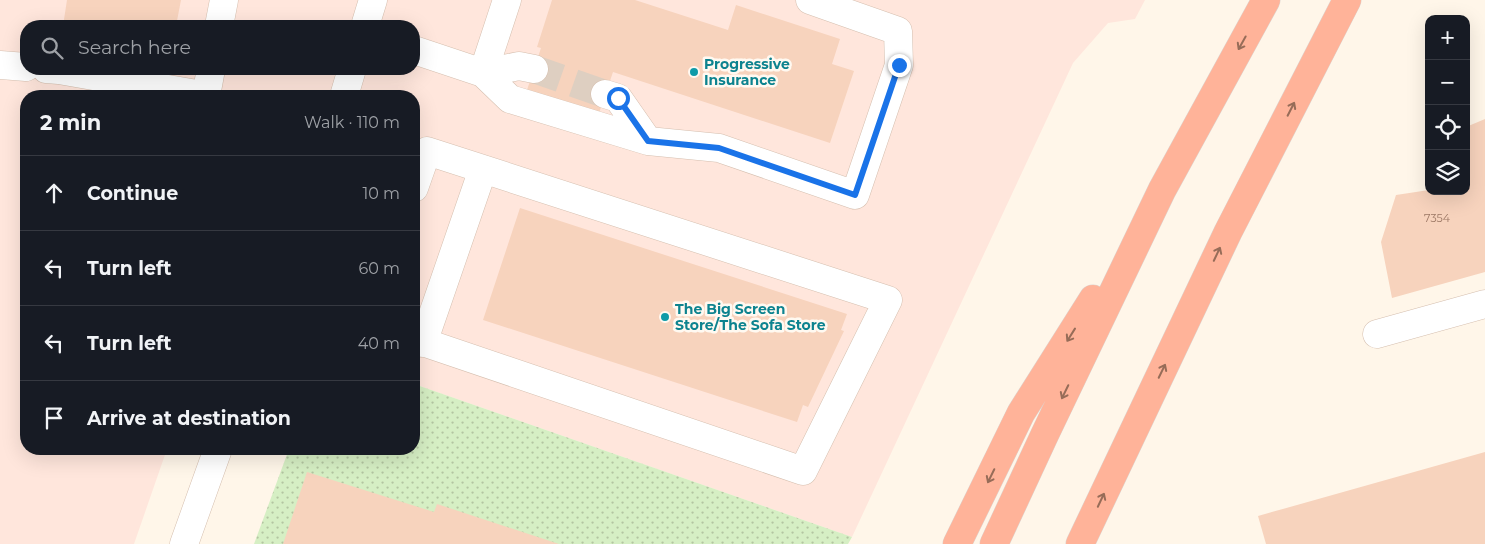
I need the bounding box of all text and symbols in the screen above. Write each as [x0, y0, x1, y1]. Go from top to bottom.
map controls [1425, 15, 1470, 195]
button: + [1425, 15, 1470, 60]
search box [20, 20, 420, 75]
icon: search [38, 34, 66, 62]
one-way arrow [1237, 35, 1247, 49]
text: Search here [78, 36, 191, 59]
route end [888, 54, 911, 77]
place label: Progressive Insurance [704, 55, 790, 89]
button: − [1425, 60, 1470, 105]
marker: Progressive Insurance [688, 66, 700, 78]
route start [607, 87, 630, 110]
one-way arrow [1286, 102, 1296, 117]
button: locate [1425, 105, 1470, 150]
text: 2 min [40, 110, 101, 135]
text: Walk · 110 m [304, 113, 400, 132]
button: layers [1425, 150, 1470, 195]
icon: ahead [40, 179, 68, 207]
text: Continue [87, 182, 178, 205]
text: 10 m [362, 184, 400, 203]
house number: 7354 [1424, 211, 1451, 225]
one-way arrow [1213, 247, 1223, 262]
icon: left [40, 254, 68, 282]
text: Turn left [87, 257, 172, 280]
text: 60 m [358, 259, 400, 278]
place label: The Big Screen Store/The Sofa Store [675, 300, 826, 334]
marker: The Big Screen Store/The Sofa Store [659, 311, 671, 323]
one-way arrow [1065, 328, 1076, 342]
icon: left [40, 329, 68, 357]
text: Turn left [87, 332, 172, 355]
text: 40 m [358, 334, 400, 353]
one-way arrow [1157, 364, 1167, 379]
one-way arrow [1060, 384, 1069, 399]
icon: arrive [40, 404, 68, 432]
text: Arrive at destination [87, 407, 291, 430]
one-way arrow [985, 468, 995, 483]
one-way arrow [1096, 493, 1106, 508]

